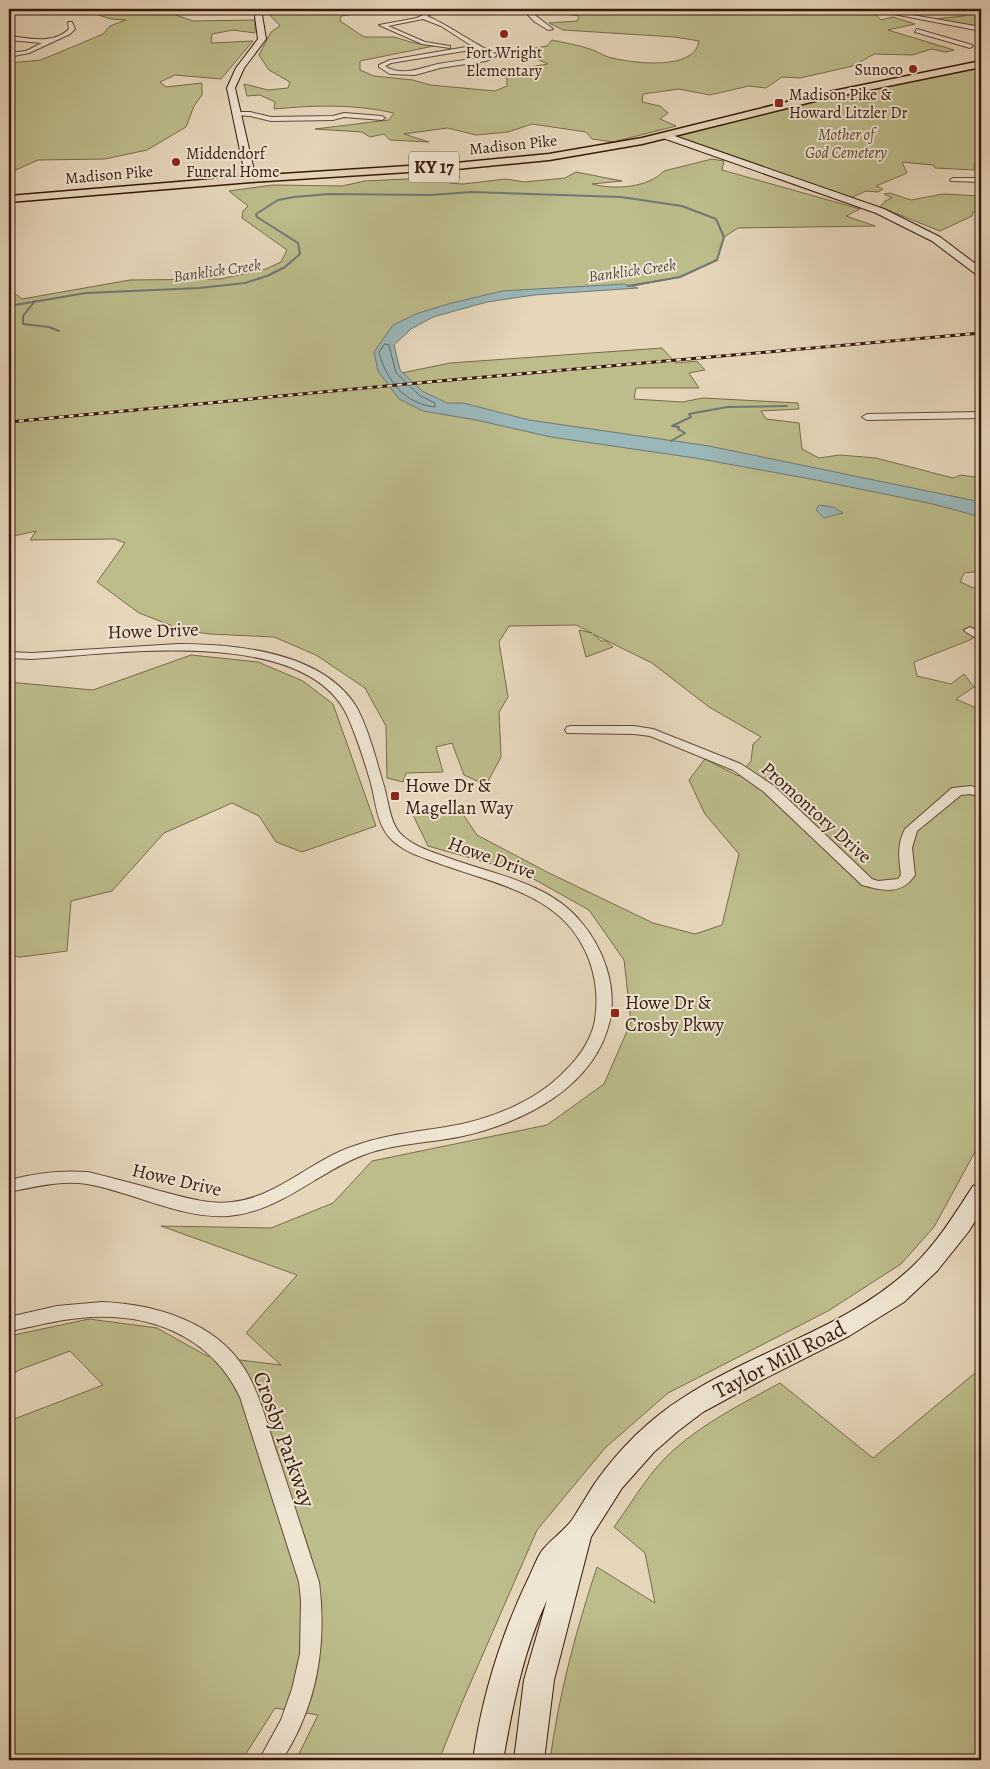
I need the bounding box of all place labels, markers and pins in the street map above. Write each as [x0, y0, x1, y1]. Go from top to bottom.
marker: Fort Wright Elementary [498, 28, 510, 40]
place label: Fort Wright Elementary [466, 42, 543, 82]
place label: Sunoco [855, 59, 903, 81]
marker: Sunoco [907, 63, 919, 75]
place label: Madison Pike & Howard Litzler Dr [789, 84, 908, 124]
marker: Madison Pike & Howard Litzler Dr [773, 97, 785, 109]
place label: Middendorf Funeral Home [186, 143, 279, 183]
marker: Middendorf Funeral Home [170, 156, 182, 168]
place label: Howe Dr & Magellan Way [405, 773, 514, 821]
marker: Howe Dr & Magellan Way [389, 790, 401, 802]
place label: Howe Dr & Crosby Pkwy [625, 990, 725, 1038]
marker: Howe Dr & Crosby Pkwy [609, 1007, 621, 1019]

